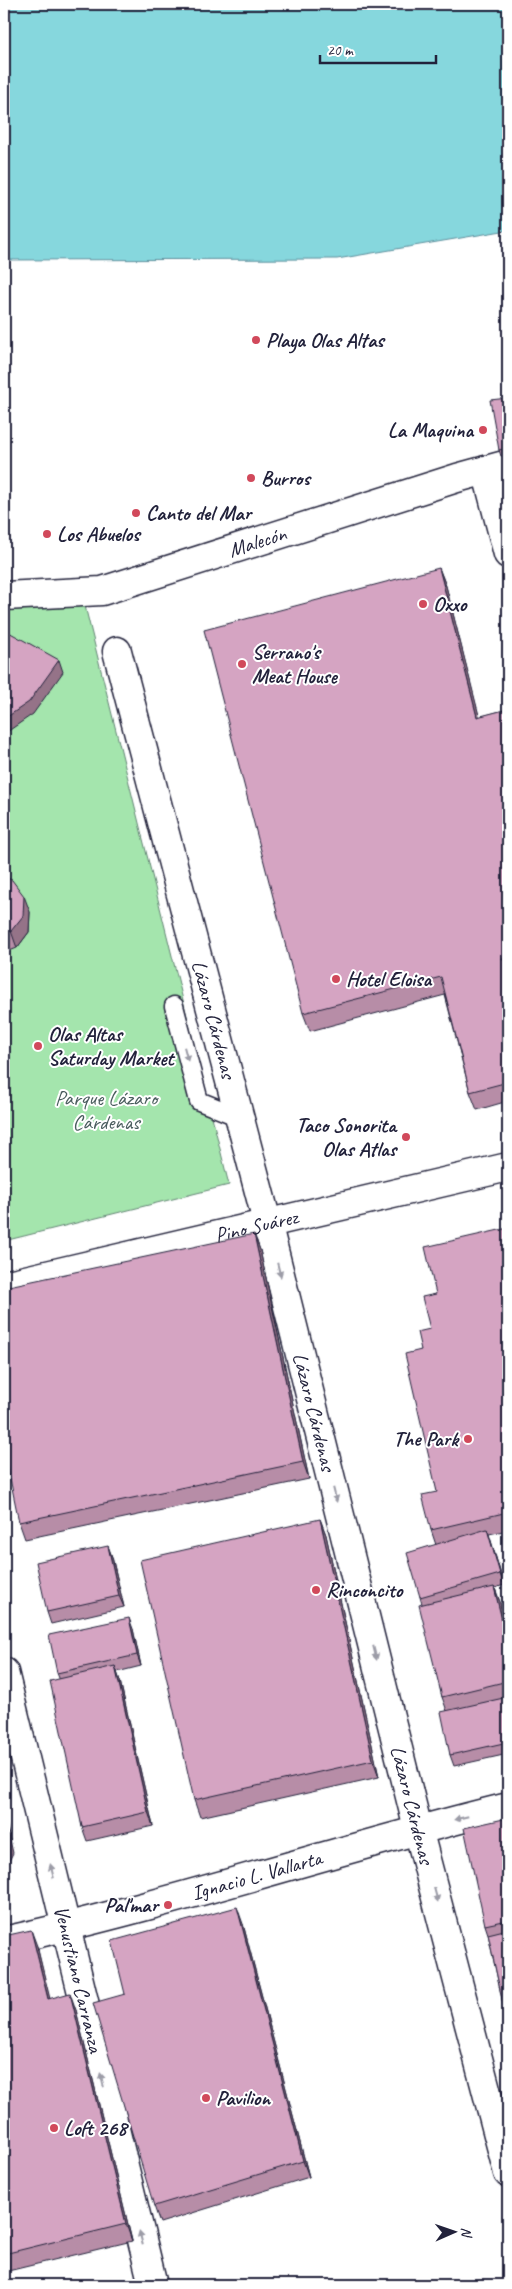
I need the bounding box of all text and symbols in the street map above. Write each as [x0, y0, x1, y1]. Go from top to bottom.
scale bar [320, 32, 436, 64]
text: 20 m [327, 41, 354, 60]
place label: Playa Olas Altas [266, 327, 386, 354]
marker: Playa Olas Altas [250, 334, 262, 346]
place label: La Maquina [388, 417, 474, 443]
marker: La Maquina [477, 424, 489, 436]
place label: Burros [261, 465, 312, 491]
marker: Burros [245, 472, 257, 484]
place label: Canto del Mar [146, 500, 254, 526]
marker: Canto del Mar [130, 507, 142, 519]
street label: Malecón [225, 520, 290, 563]
place label: Los Abuelos [57, 521, 142, 547]
marker: Los Abuelos [41, 528, 53, 540]
place label: Oxxo [433, 591, 468, 617]
marker: Oxxo [417, 598, 429, 610]
place label: Serrano's Meat House [252, 639, 339, 689]
marker: Serrano's Meat House [236, 658, 248, 670]
street label: Lázaro Cárdenas [186, 958, 242, 1083]
place label: Hotel Eloisa [346, 966, 432, 992]
marker: Hotel Eloisa [330, 973, 342, 985]
place label: Olas Altas Saturday Market [48, 1021, 175, 1071]
marker: Olas Altas Saturday Market [32, 1040, 44, 1052]
one-way arrow [182, 1046, 190, 1061]
park label: Parque Lázaro Cárdenas [55, 1085, 160, 1135]
place label: Taco Sonorita Olas Atlas [296, 1112, 399, 1162]
marker: Taco Sonorita Olas Atlas [400, 1131, 412, 1143]
street label: Pino Suárez [212, 1203, 302, 1248]
one-way arrow [275, 1262, 283, 1277]
street label: Lázaro Cárdenas [287, 1350, 342, 1475]
place label: The Park [393, 1426, 460, 1452]
marker: The Park [462, 1433, 474, 1445]
one-way arrow [331, 1488, 339, 1503]
place label: Rinconcito [326, 1577, 404, 1603]
marker: Rinconcito [310, 1584, 322, 1596]
one-way arrow [371, 1646, 379, 1661]
street label: Lázaro Cárdenas [385, 1743, 440, 1868]
one-way arrow [453, 1814, 468, 1822]
street label: Ignacio L. Vallarta [189, 1844, 327, 1906]
one-way arrow [48, 1864, 56, 1879]
one-way arrow [432, 1888, 440, 1903]
place label: Pal'mar [105, 1892, 160, 1918]
marker: Pal'mar [162, 1899, 174, 1911]
street label: Venustiano Carranza [48, 1903, 109, 2057]
one-way arrow [98, 2073, 106, 2088]
place label: Pavilion [216, 2085, 271, 2111]
marker: Pavilion [200, 2092, 212, 2104]
place label: Loft 268 [64, 2115, 129, 2141]
marker: Loft 268 [48, 2122, 60, 2134]
north arrow [430, 2206, 480, 2256]
text: N [458, 2227, 475, 2239]
one-way arrow [137, 2230, 145, 2245]

